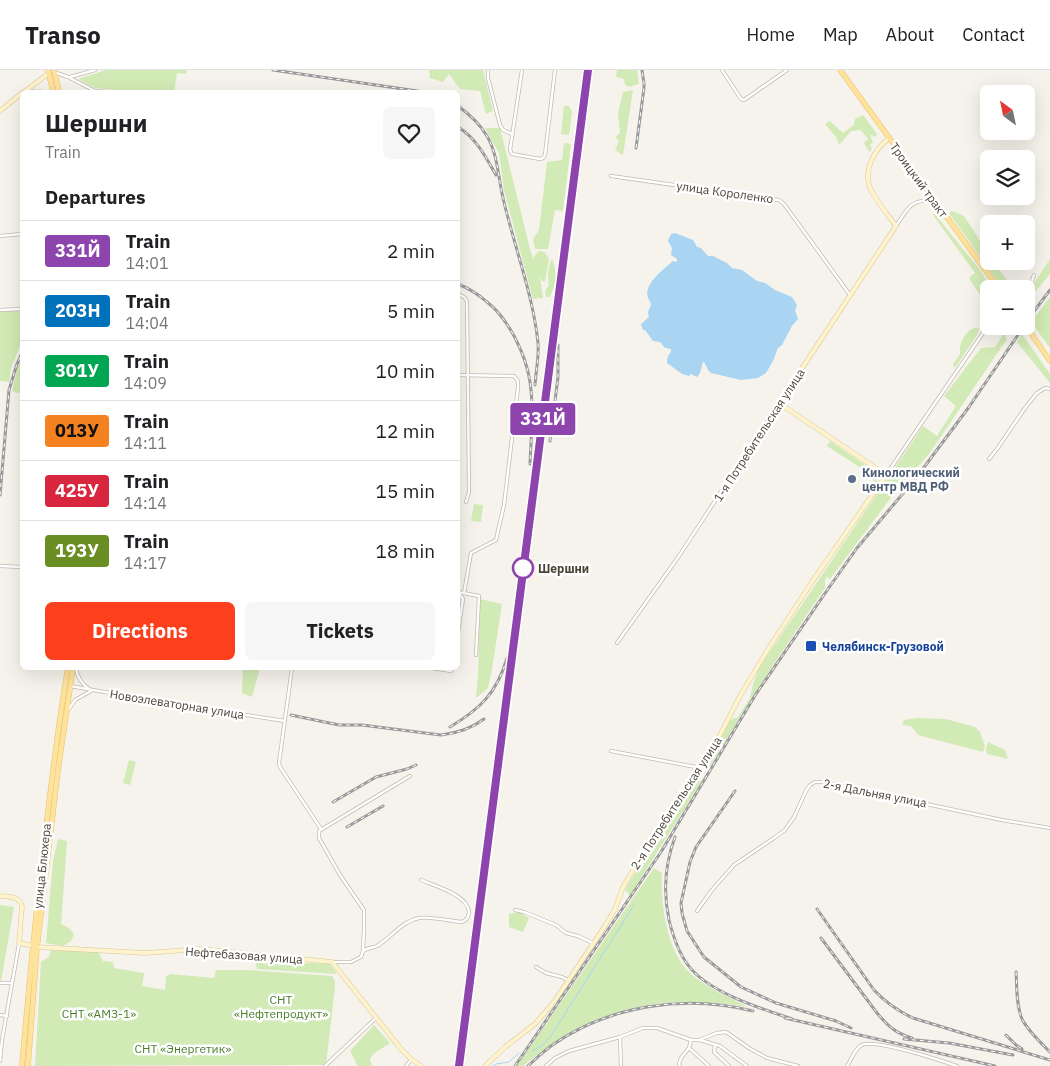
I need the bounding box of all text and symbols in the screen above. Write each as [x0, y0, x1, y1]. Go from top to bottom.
text: Transo [25, 19, 101, 51]
text: Home [747, 23, 795, 46]
text: Map [823, 23, 858, 46]
text: About [886, 23, 934, 46]
text: Contact [962, 23, 1025, 46]
north arrow [980, 85, 1035, 140]
map controls [980, 85, 1035, 335]
text: Шершни [45, 107, 147, 139]
button: heart [383, 107, 435, 159]
street label: Троицкий тракт [887, 140, 951, 221]
text: Train [45, 142, 81, 162]
button: layers [980, 150, 1035, 205]
street label: улица Короленко [676, 178, 775, 206]
text: Departures [45, 185, 145, 209]
button: + [980, 215, 1035, 270]
text: Train [125, 229, 171, 253]
text: 331Й [55, 239, 100, 262]
text: 2 min [387, 239, 435, 263]
text: 14:01 [125, 253, 169, 273]
button: − [980, 280, 1035, 335]
text: Train [125, 289, 171, 313]
text: 203Н [55, 299, 100, 322]
text: 5 min [387, 299, 435, 323]
text: 14:04 [125, 313, 169, 333]
text: Train [124, 349, 169, 373]
text: 301У [55, 359, 99, 382]
text: 10 min [376, 359, 435, 383]
street label: 1-я Потребительская улица [710, 365, 808, 504]
text: 14:09 [124, 373, 167, 393]
line badge: 331Й [508, 403, 578, 435]
text: 331Й [520, 407, 566, 430]
text: Train [124, 409, 169, 433]
text: 013У [55, 419, 99, 442]
text: 12 min [376, 419, 435, 443]
text: 14:11 [124, 433, 167, 453]
place label: Кинологический центр МВД РФ [862, 465, 960, 494]
text: Train [124, 469, 169, 493]
marker: Кинологический центр МВД РФ [846, 473, 858, 485]
text: 425У [55, 479, 99, 502]
text: 15 min [376, 479, 435, 503]
text: 14:14 [124, 493, 167, 513]
text: Train [124, 529, 169, 553]
text: 193У [55, 539, 99, 562]
text: 18 min [376, 539, 435, 563]
text: 14:17 [124, 553, 167, 573]
marker: Шершни [512, 557, 534, 579]
place label: Шершни [538, 561, 589, 576]
button: Directions [45, 602, 235, 660]
button: Tickets [245, 602, 435, 660]
marker: Челябинск-Грузовой [804, 639, 818, 653]
place label: Челябинск-Грузовой [822, 639, 944, 654]
street label: Новоэлеваторная улица [109, 686, 246, 722]
street label: 2-я Потребительская улица [627, 733, 725, 872]
street label: 2-я Дальняя улица [822, 776, 929, 811]
street label: улица Блюхера [30, 822, 54, 909]
street label: Нефтебазовая улица [185, 943, 304, 967]
park label: СНТ «Нефтепродукт» [234, 992, 328, 1021]
park label: СНТ «АМЗ-1» [62, 1006, 136, 1021]
park label: СНТ «Энергетик» [135, 1041, 231, 1056]

